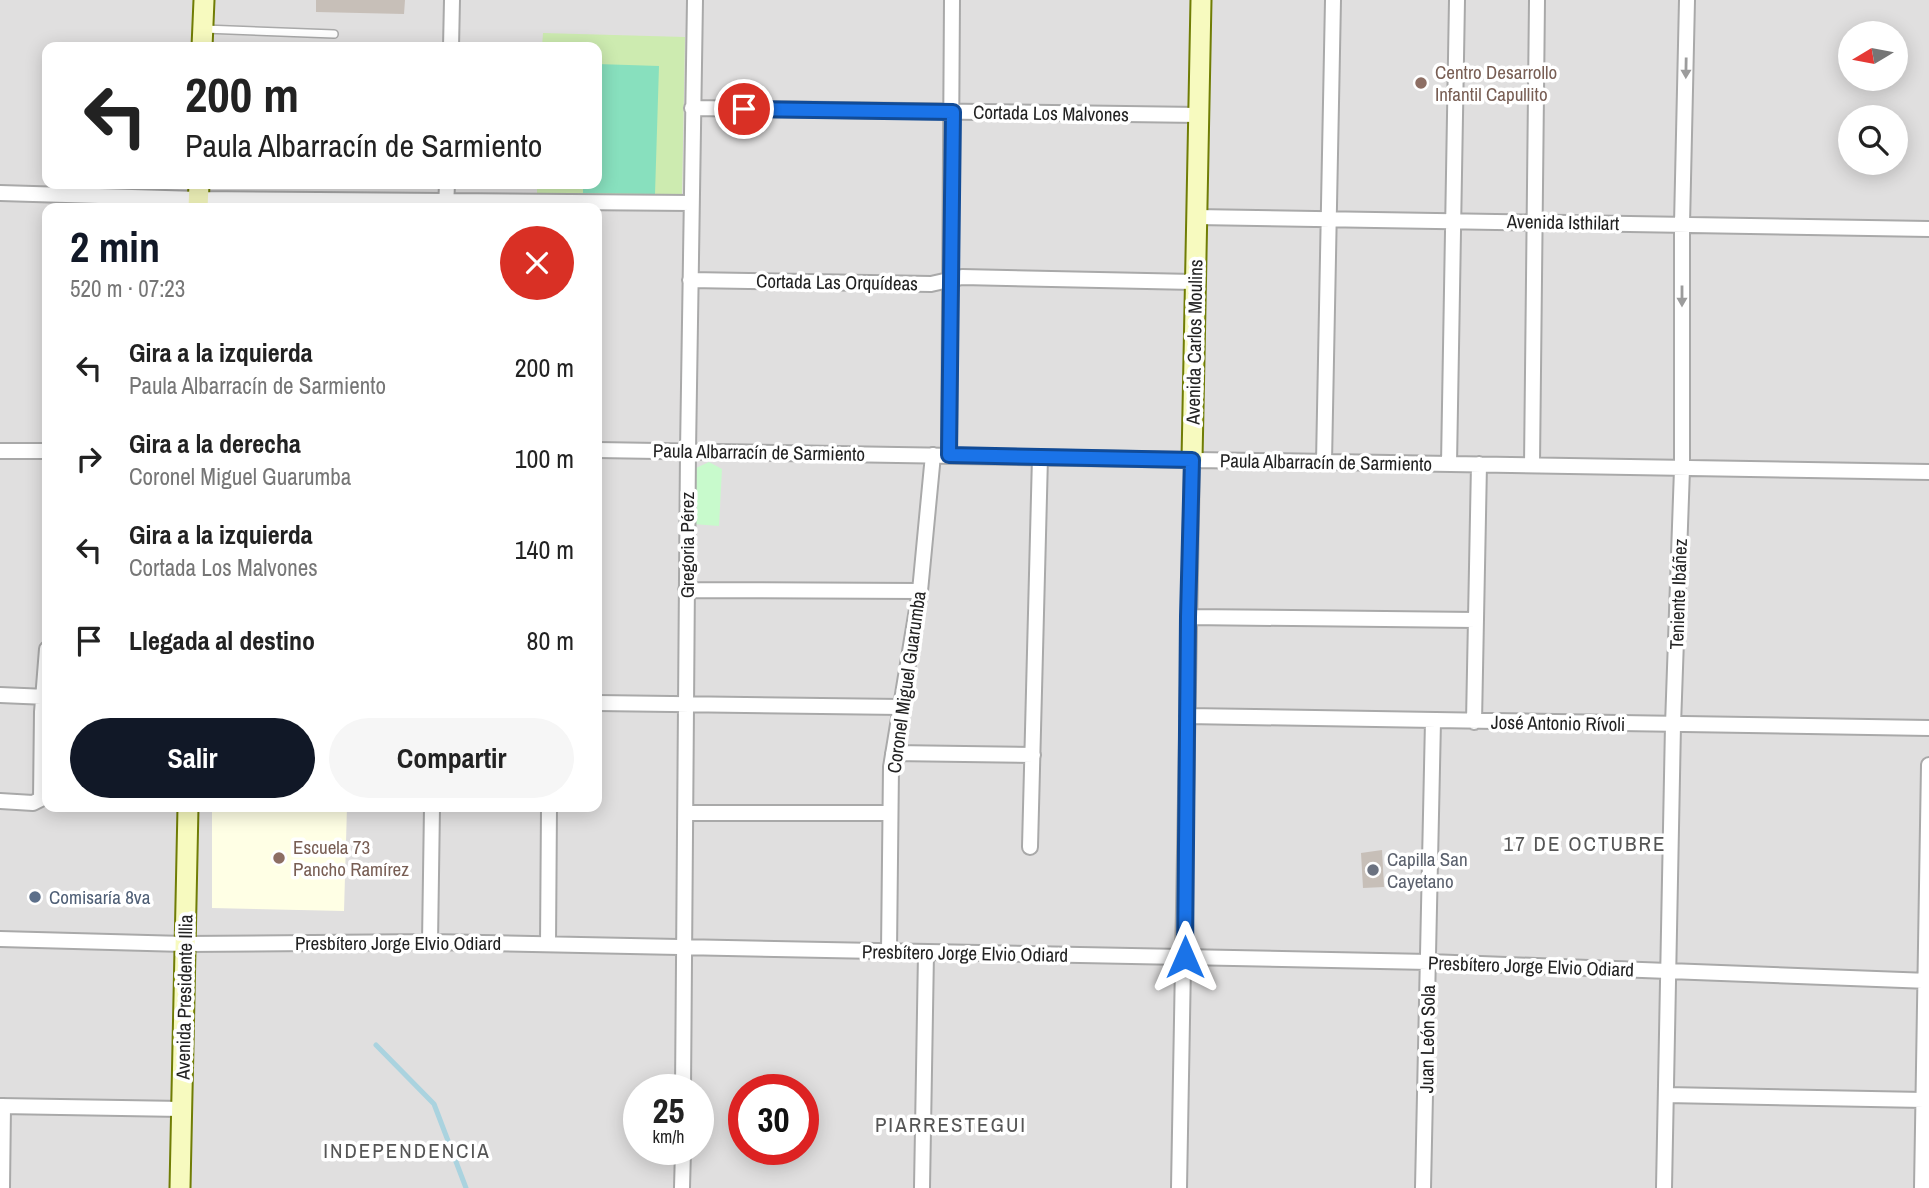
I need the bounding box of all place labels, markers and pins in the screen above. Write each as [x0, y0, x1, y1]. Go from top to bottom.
place label: Centro Desarrollo Infantil Capullito [1435, 59, 1557, 107]
marker: Centro Desarrollo Infantil Capullito [1413, 75, 1429, 91]
pin [714, 79, 774, 139]
place label: Escuela 73 Pancho Ramírez [293, 834, 409, 882]
place label: Capilla San Cayetano [1387, 846, 1468, 894]
marker: Escuela 73 Pancho Ramírez [271, 850, 287, 866]
marker: Capilla San Cayetano [1365, 862, 1381, 878]
place label: Comisaría 8va [49, 884, 151, 910]
marker: Comisaría 8va [27, 889, 43, 905]

